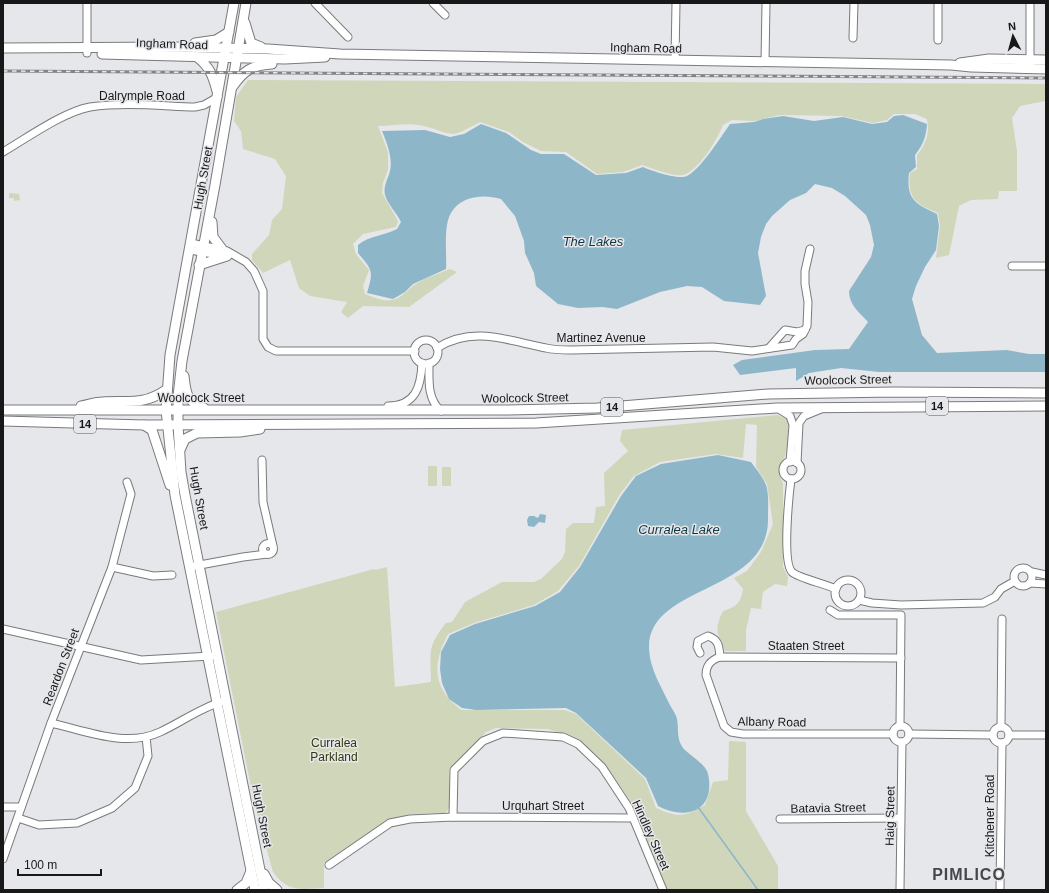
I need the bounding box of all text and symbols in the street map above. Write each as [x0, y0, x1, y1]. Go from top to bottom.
north arrow [993, 16, 1033, 56]
text: N [1007, 20, 1017, 32]
street label: Ingham Road [136, 36, 208, 52]
street label: Ingham Road [610, 40, 682, 56]
street label: Dalrymple Road [99, 89, 185, 103]
street label: Hugh Street [191, 145, 216, 211]
water label: The Lakes [563, 234, 624, 249]
street label: Martinez Avenue [556, 331, 646, 345]
street label: Woolcock Street [804, 372, 892, 388]
street label: Woolcock Street [481, 390, 569, 406]
street label: Woolcock Street [157, 391, 245, 405]
road number: 14 [926, 397, 948, 415]
road number: 14 [601, 398, 623, 416]
road number: 14 [74, 415, 96, 433]
street label: Hugh Street [187, 465, 212, 531]
water label: Curralea Lake [638, 522, 720, 537]
street label: Reardon Street [40, 626, 82, 708]
street label: Staaten Street [768, 639, 845, 653]
street label: Albany Road [738, 714, 806, 730]
park label: Curralea Parkland [310, 736, 358, 764]
street label: Kitchener Road [983, 775, 997, 857]
street label: Hugh Street [249, 783, 275, 849]
street label: Haig Street [882, 785, 898, 846]
street label: Hindley Street [629, 798, 673, 873]
street label: Urquhart Street [502, 799, 585, 813]
street label: Batavia Street [790, 800, 866, 816]
scale bar [18, 851, 101, 877]
text: 100 m [24, 858, 57, 872]
district label: PIMLICO [932, 866, 1006, 883]

